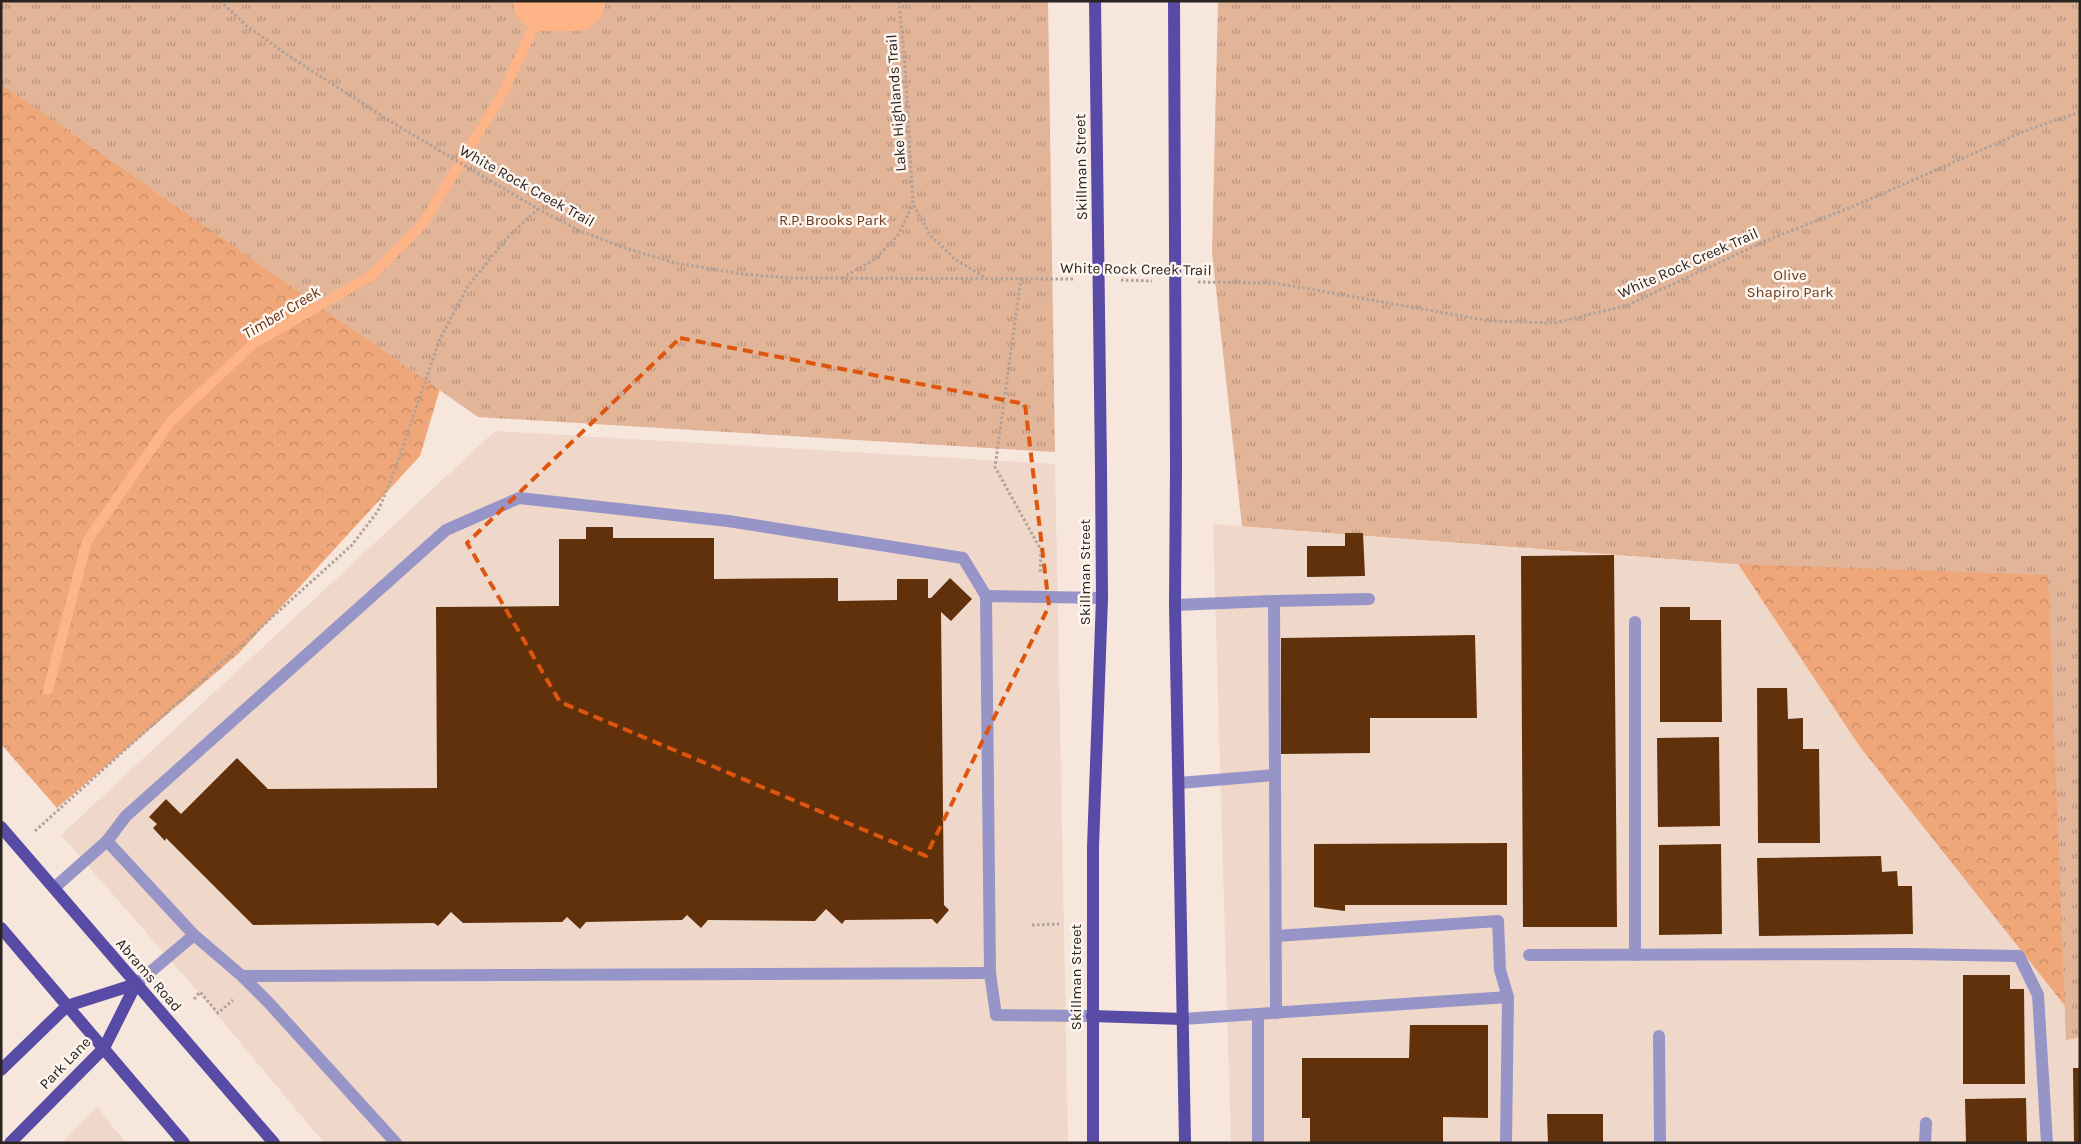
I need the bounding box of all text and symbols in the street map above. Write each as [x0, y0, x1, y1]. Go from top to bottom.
street label: Lake Highlands Trail [882, 34, 910, 172]
street label: Skillman Street [1071, 113, 1091, 220]
street label: White Rock Creek Trail [456, 141, 598, 231]
park label: R.P. Brooks Park [779, 211, 887, 229]
street label: White Rock Creek Trail [1615, 224, 1761, 302]
street label: White Rock Creek Trail [1060, 259, 1212, 279]
park label: Olive Shapiro Park [1746, 266, 1834, 301]
water label: Timber Creek [239, 281, 324, 343]
street label: Skillman Street [1076, 518, 1094, 625]
street label: Skillman Street [1067, 923, 1085, 1030]
street label: Abrams Road [112, 935, 186, 1015]
street label: Park Lane [36, 1033, 94, 1093]

